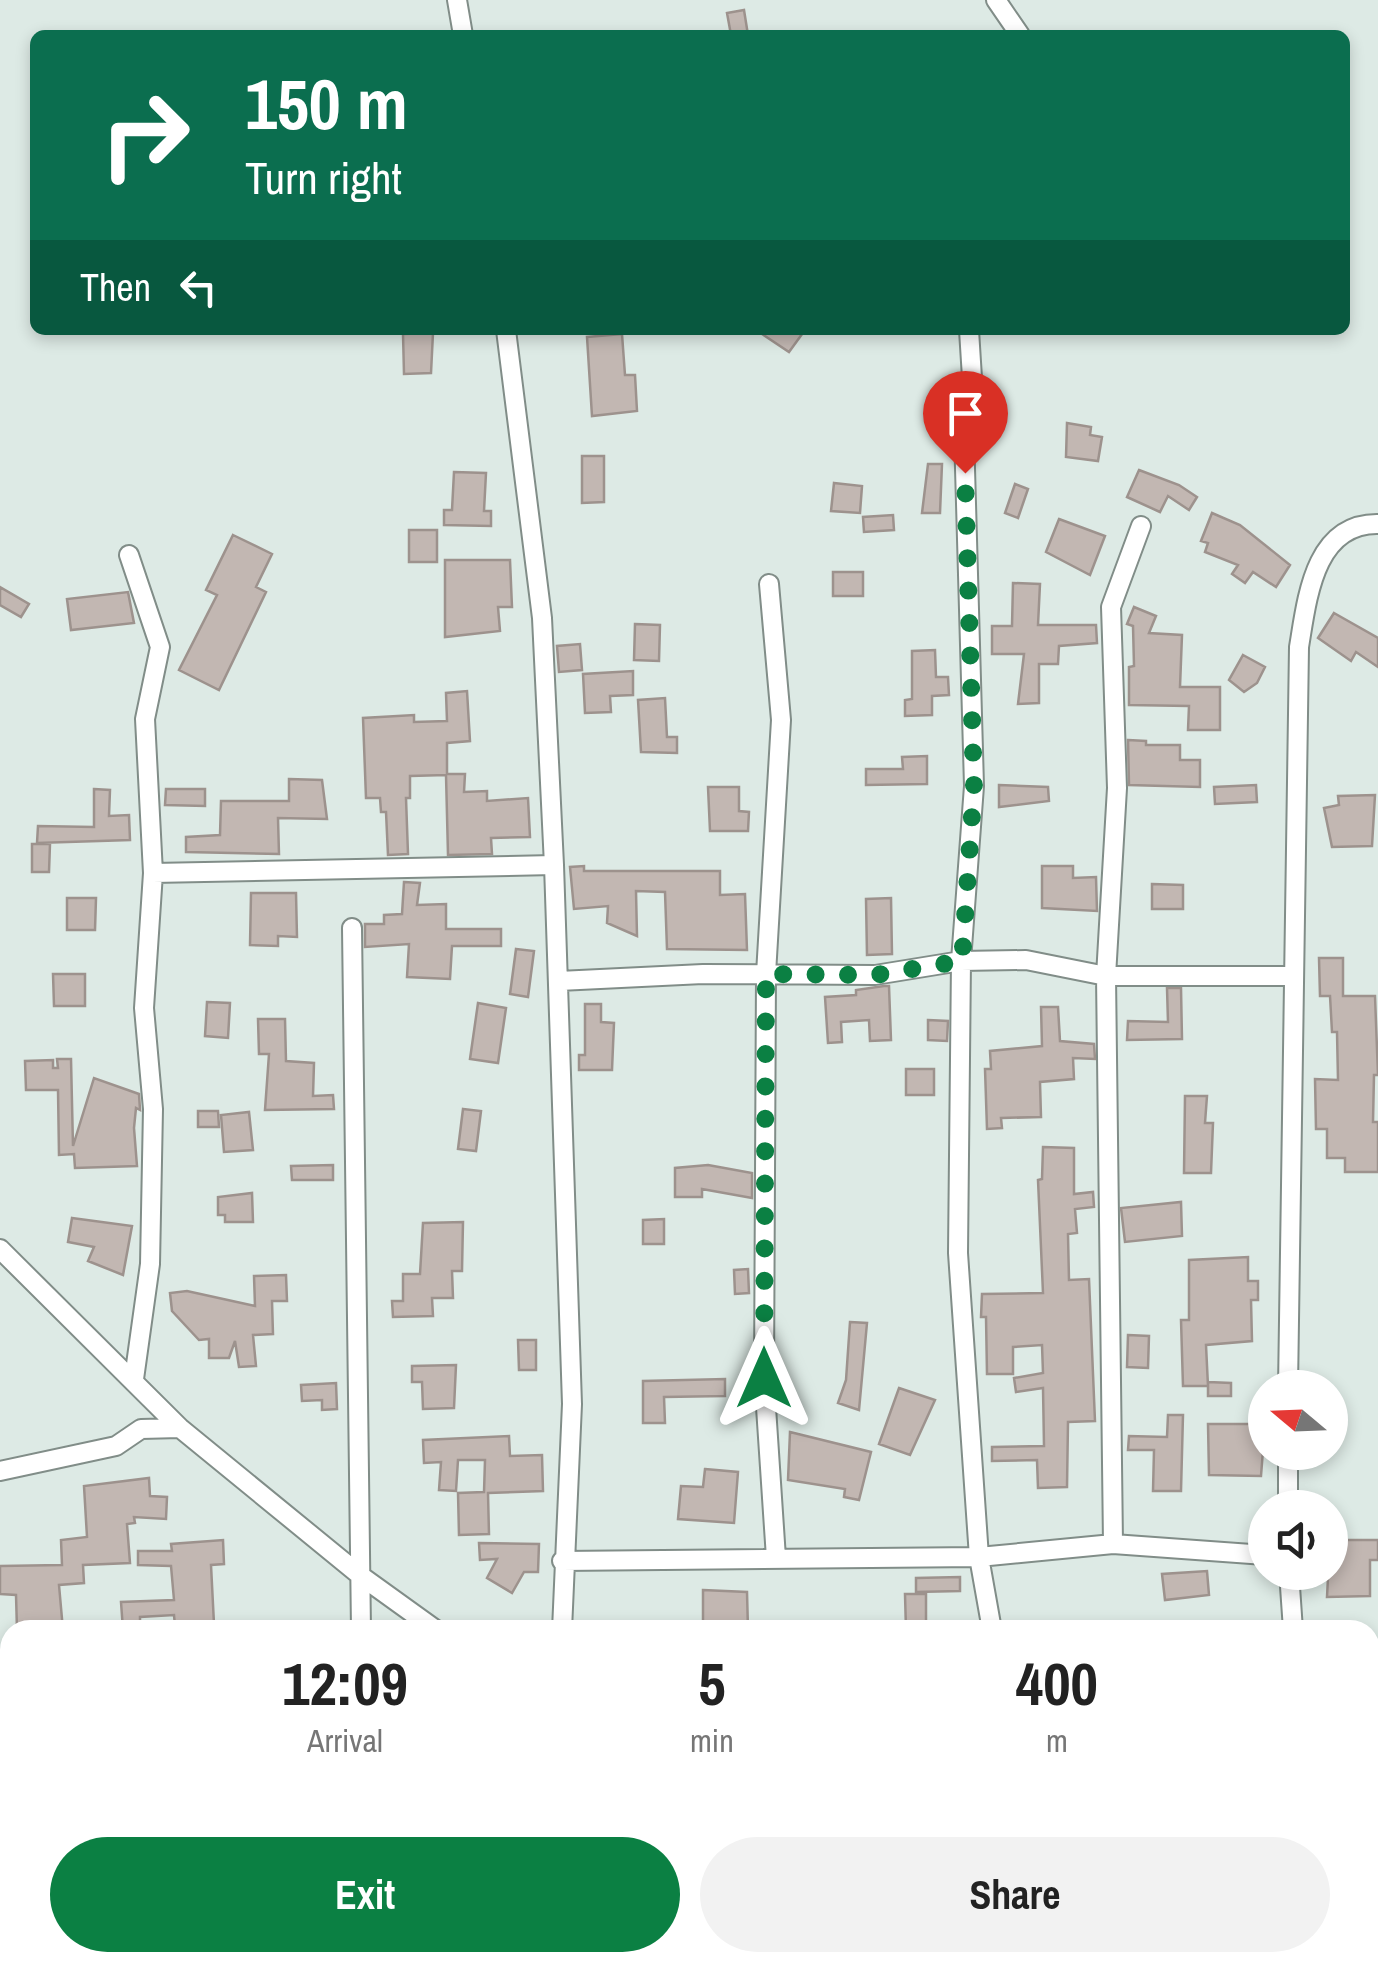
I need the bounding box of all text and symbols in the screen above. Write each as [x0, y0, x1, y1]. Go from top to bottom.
text: 150 m [245, 57, 408, 151]
icon: right [80, 70, 210, 200]
text: Turn right [245, 147, 402, 208]
icon: left [171, 260, 226, 315]
text: Then [80, 262, 151, 313]
pin [923, 371, 1008, 474]
icon: arrive [938, 386, 993, 441]
position arrow [712, 1326, 816, 1430]
north arrow [1248, 1370, 1348, 1470]
map controls [1248, 1370, 1348, 1590]
button: sound [1248, 1490, 1348, 1590]
text: 12:09 [282, 1643, 408, 1724]
text: 5 [698, 1643, 726, 1724]
text: 400 [1016, 1643, 1098, 1724]
text: Arrival [307, 1719, 383, 1762]
text: min [690, 1719, 734, 1762]
text: m [1046, 1719, 1068, 1762]
button: Exit [50, 1837, 680, 1952]
button: Share [700, 1837, 1330, 1952]

